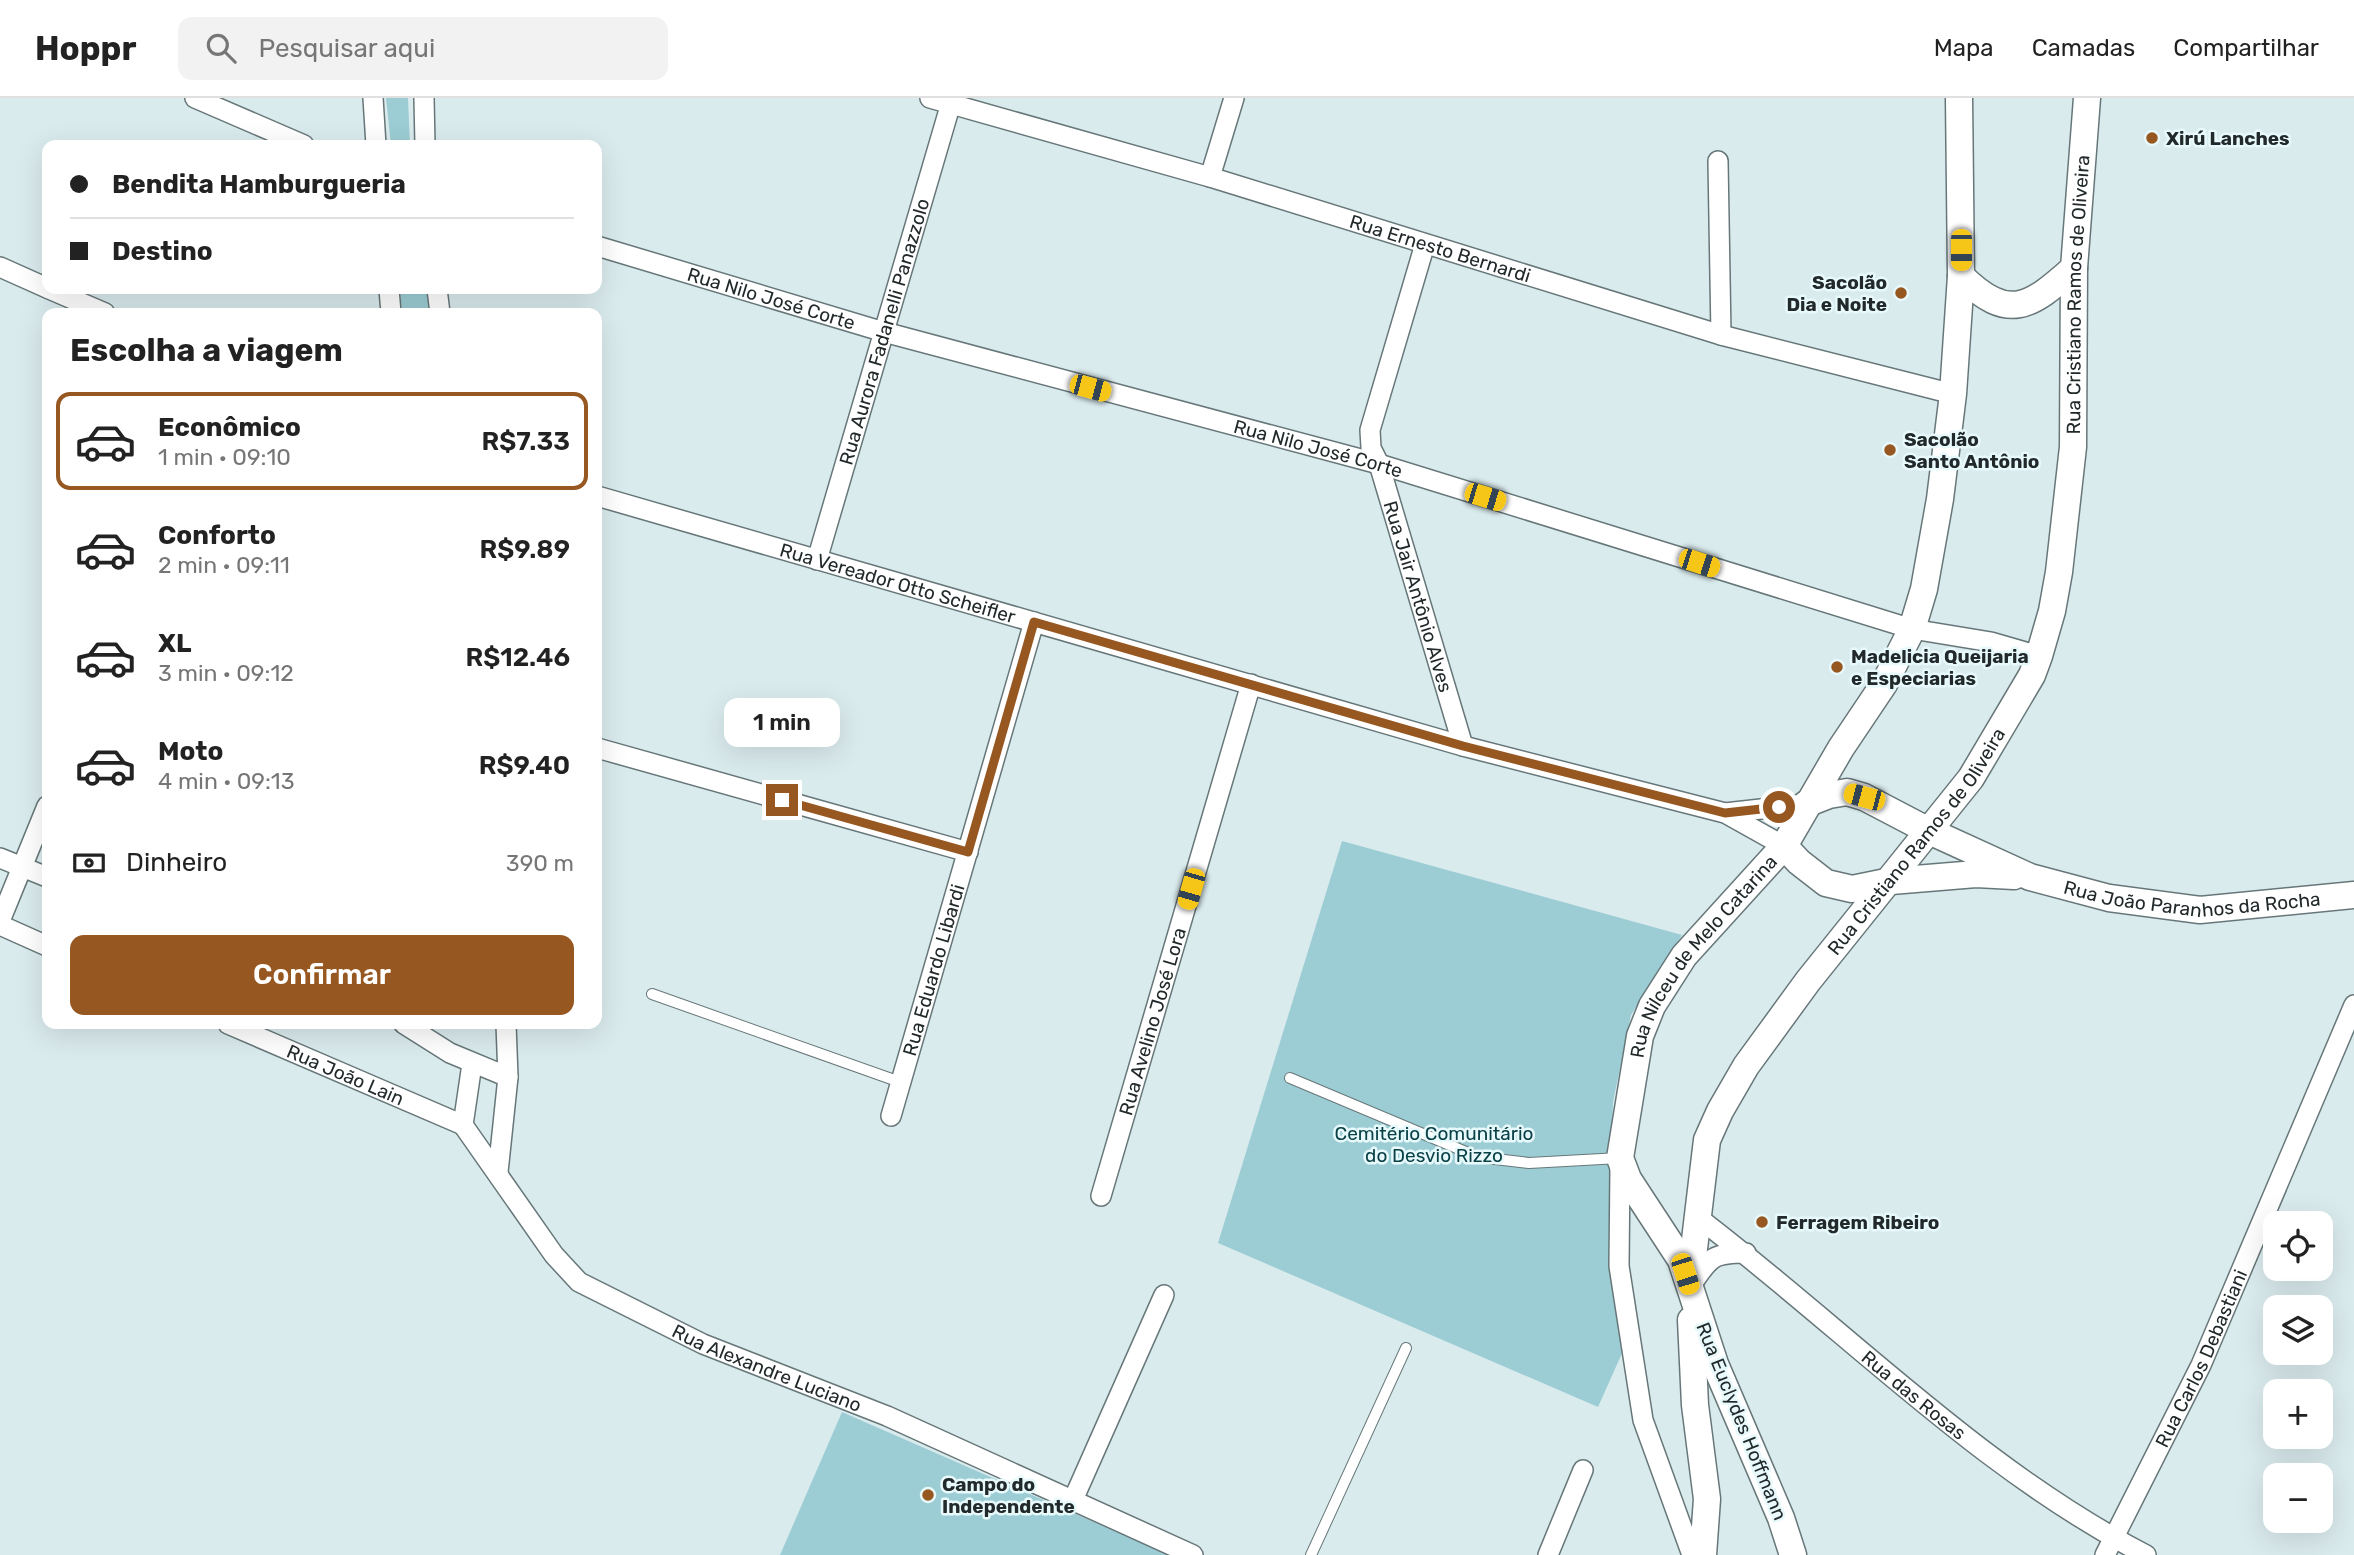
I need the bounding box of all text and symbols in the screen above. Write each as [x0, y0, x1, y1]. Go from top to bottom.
search box [178, 17, 668, 80]
text: Hoppr [35, 29, 136, 68]
icon: search [202, 29, 240, 67]
text: Pesquisar aqui [258, 33, 435, 64]
text: Mapa [1934, 34, 1994, 62]
text: Camadas [2032, 34, 2135, 62]
text: Compartilhar [2173, 34, 2319, 62]
place label: Xirú Lanches [2166, 127, 2290, 150]
marker: Xirú Lanches [2144, 130, 2160, 146]
street label: Rua Cristiano Ramos de Oliveira [2062, 154, 2095, 434]
text: Bendita Hamburgueria [112, 169, 406, 200]
street label: Rua Aurora Fadanelli Panazzolo [835, 196, 934, 468]
street label: Rua Ernesto Bernardi [1347, 210, 1533, 287]
car [1951, 229, 1972, 271]
text: Destino [112, 236, 213, 267]
street label: Rua Nilo José Corte [685, 263, 858, 335]
place label: Sacolão Dia e Noite [1787, 271, 1887, 316]
marker: Sacolão Dia e Noite [1893, 285, 1909, 301]
text: Escolha a viagem [70, 331, 343, 369]
car [1067, 372, 1114, 404]
icon: car [74, 410, 137, 473]
text: Econômico [158, 412, 301, 443]
street label: Rua Nilo José Corte [1231, 415, 1405, 483]
text: R$7.33 [482, 426, 570, 457]
place label: Sacolão Santo Antônio [1904, 428, 2039, 473]
marker: Sacolão Santo Antônio [1882, 442, 1898, 458]
text: 1 min · 09:10 [158, 443, 291, 471]
car [1462, 481, 1509, 513]
street label: Rua Jair Antônio Alves [1379, 498, 1457, 695]
icon: car [74, 518, 137, 581]
text: Conforto [158, 520, 276, 551]
text: R$9.89 [480, 534, 570, 565]
street label: Rua Vereador Otto Scheifler [777, 538, 1019, 628]
car [1676, 547, 1723, 579]
text: 2 min · 09:11 [158, 551, 290, 579]
icon: car [74, 626, 137, 689]
text: XL [158, 628, 191, 659]
text: R$12.46 [465, 642, 570, 673]
place label: Madelicia Queijaria e Especiarias [1851, 645, 2029, 690]
text: 3 min · 09:12 [158, 659, 294, 687]
marker: Madelicia Queijaria e Especiarias [1829, 659, 1845, 675]
callout: 1 min [724, 698, 840, 748]
text: 1 min [753, 708, 811, 736]
street label: Rua Cristiano Ramos de Oliveira [1823, 724, 2010, 960]
icon: car [74, 734, 137, 797]
text: Moto [158, 736, 223, 767]
text: R$9.40 [479, 750, 570, 781]
text: 4 min · 09:13 [158, 767, 295, 795]
car [1841, 781, 1888, 813]
route end [766, 784, 798, 816]
route start [1763, 791, 1795, 823]
icon: cash [70, 844, 108, 882]
text: Dinheiro [126, 847, 227, 878]
text: 390 m [506, 849, 574, 877]
street label: Rua Nilceu de Melo Catarina [1626, 850, 1782, 1059]
car [1176, 866, 1207, 912]
street label: Rua João Paranhos da Rocha [2061, 876, 2321, 922]
street label: Rua Eduardo Libardi [898, 882, 969, 1059]
street label: Rua Avelino José Lora [1114, 925, 1191, 1118]
button: Confirmar [70, 935, 574, 1015]
street label: Rua João Lain [283, 1040, 408, 1110]
park label: Cemitério Comunitário do Desvio Rizzo [1335, 1122, 1533, 1167]
place label: Ferragem Ribeiro [1776, 1211, 1939, 1234]
map controls [2263, 1211, 2333, 1533]
button: locate [2263, 1211, 2333, 1281]
marker: Ferragem Ribeiro [1754, 1214, 1770, 1230]
car [1669, 1251, 1702, 1297]
street label: Rua Carlos Debastiani [2150, 1266, 2252, 1451]
button: layers [2263, 1295, 2333, 1365]
street label: Rua Alexandre Luciano [668, 1319, 865, 1417]
street label: Rua Euclydes Hoffmann [1691, 1319, 1792, 1523]
street label: Rua das Rosas [1857, 1346, 1971, 1445]
button: + [2263, 1379, 2333, 1449]
button: − [2263, 1463, 2333, 1533]
place label: Campo do Independente [942, 1473, 1075, 1518]
marker: Campo do Independente [920, 1487, 936, 1503]

